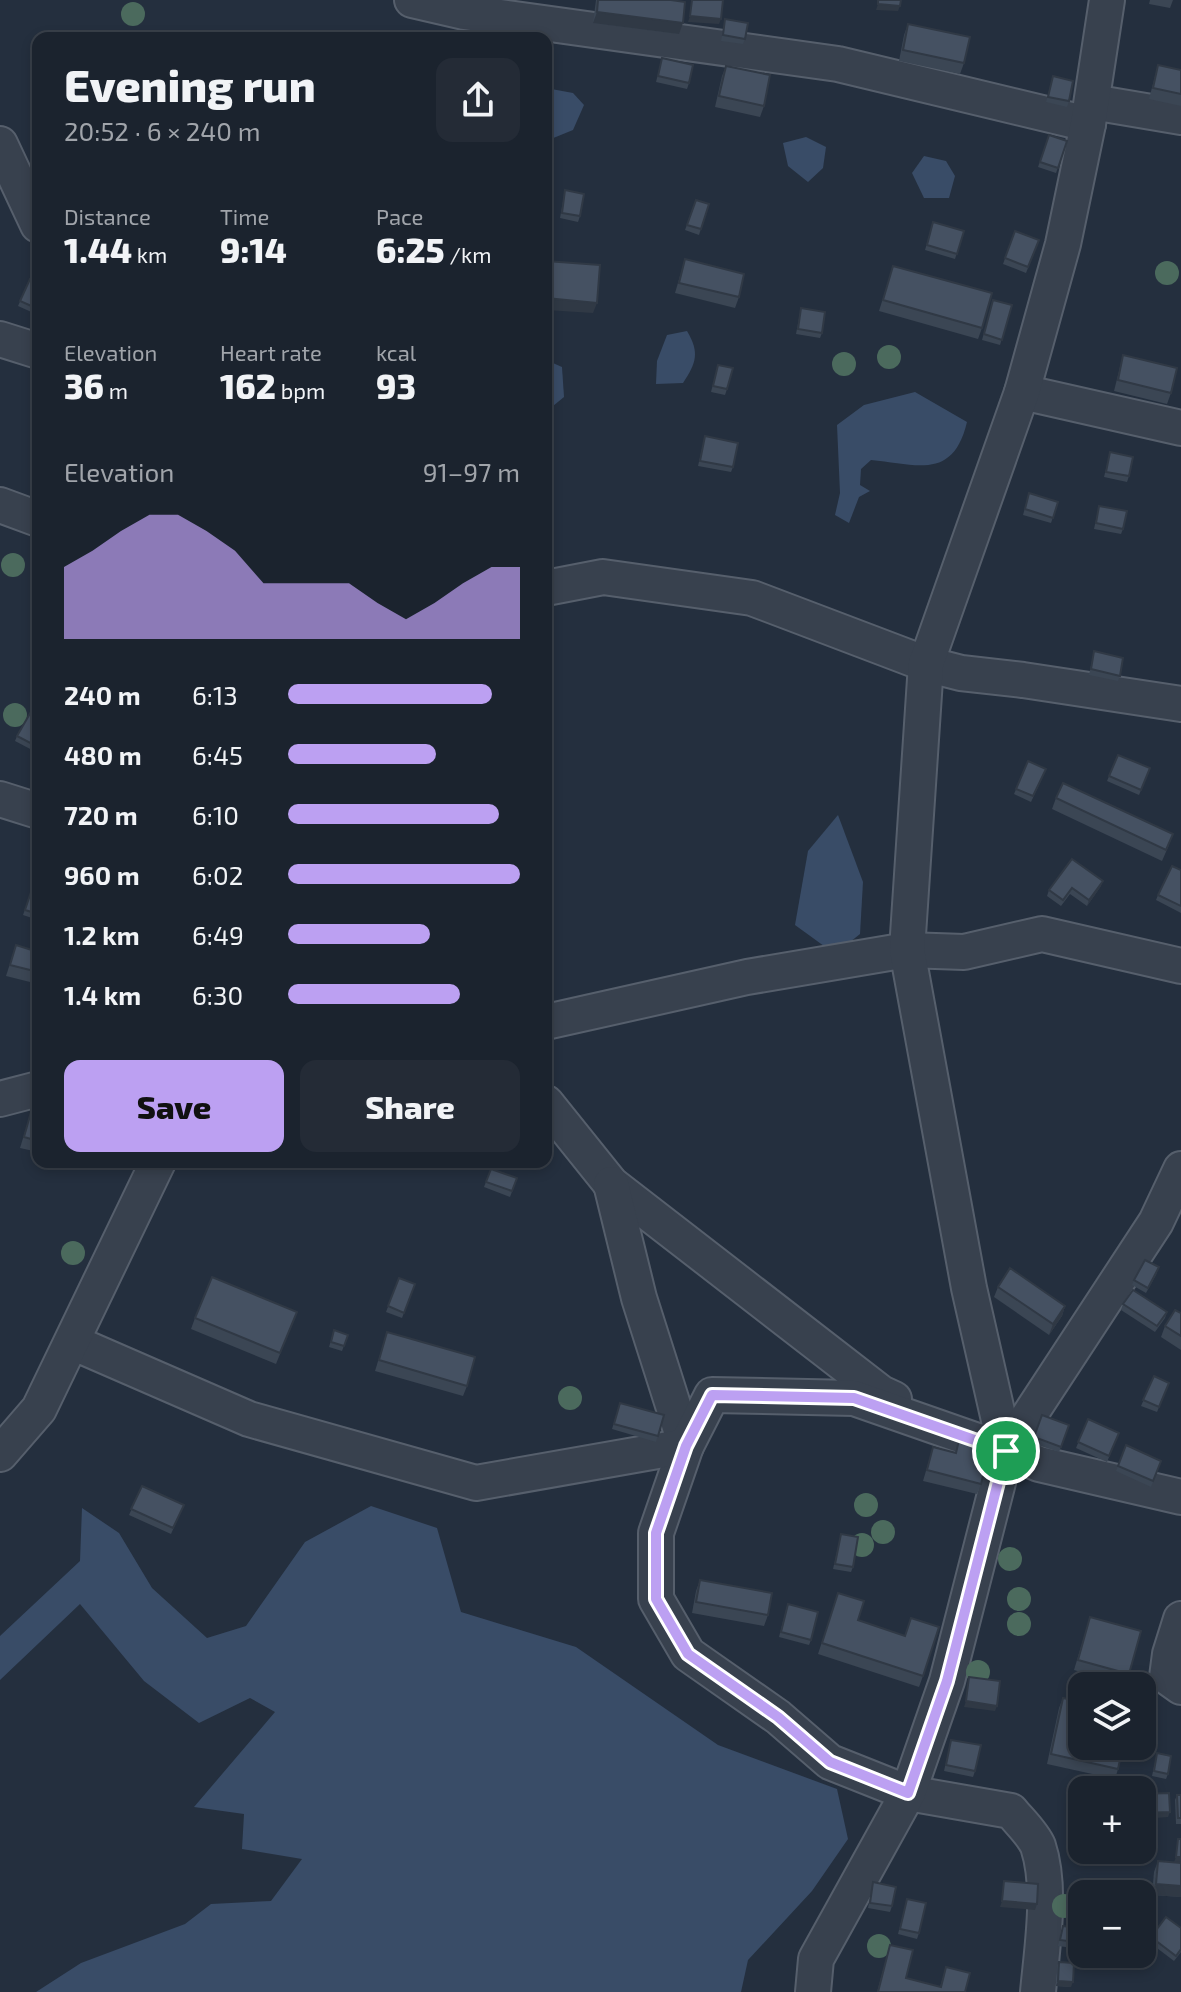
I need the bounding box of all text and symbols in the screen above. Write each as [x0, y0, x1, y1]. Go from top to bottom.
text: Evening run [64, 58, 316, 111]
button: share [436, 58, 520, 142]
text: 20:52 · 6 × 240 m [64, 115, 261, 146]
text: Distance [64, 203, 151, 229]
text: Time [220, 203, 269, 229]
text: Pace [376, 203, 423, 229]
text: 1.44 [64, 229, 132, 270]
text: 9:14 [220, 229, 287, 270]
text: 6:25 [376, 229, 445, 270]
text: km [132, 241, 167, 267]
text: /km [445, 241, 491, 267]
text: Elevation [64, 339, 157, 365]
text: Heart rate [220, 339, 322, 365]
text: kcal [376, 339, 416, 365]
text: 36 [64, 365, 104, 406]
text: 162 [220, 365, 276, 406]
text: 93 [376, 365, 416, 406]
text: m [104, 377, 128, 403]
text: bpm [276, 377, 325, 403]
text: Elevation [64, 456, 174, 487]
text: 91–97 m [423, 456, 520, 487]
text: 240 m [64, 679, 141, 710]
text: 6:13 [192, 679, 238, 710]
text: 480 m [64, 739, 142, 770]
text: 6:45 [192, 739, 243, 770]
text: 720 m [64, 799, 138, 830]
text: 6:10 [192, 799, 239, 830]
text: 960 m [64, 859, 140, 890]
text: 6:02 [192, 859, 243, 890]
text: 1.2 km [64, 919, 140, 950]
text: 6:49 [192, 919, 244, 950]
text: 1.4 km [64, 979, 141, 1010]
text: 6:30 [192, 979, 243, 1010]
button: Save [64, 1060, 284, 1152]
button: Share [300, 1060, 520, 1152]
pin [972, 1417, 1040, 1485]
icon: arrive [984, 1429, 1028, 1473]
map controls [1068, 1672, 1156, 1968]
button: layers [1068, 1672, 1156, 1760]
button: + [1068, 1776, 1156, 1864]
button: − [1068, 1880, 1156, 1968]

